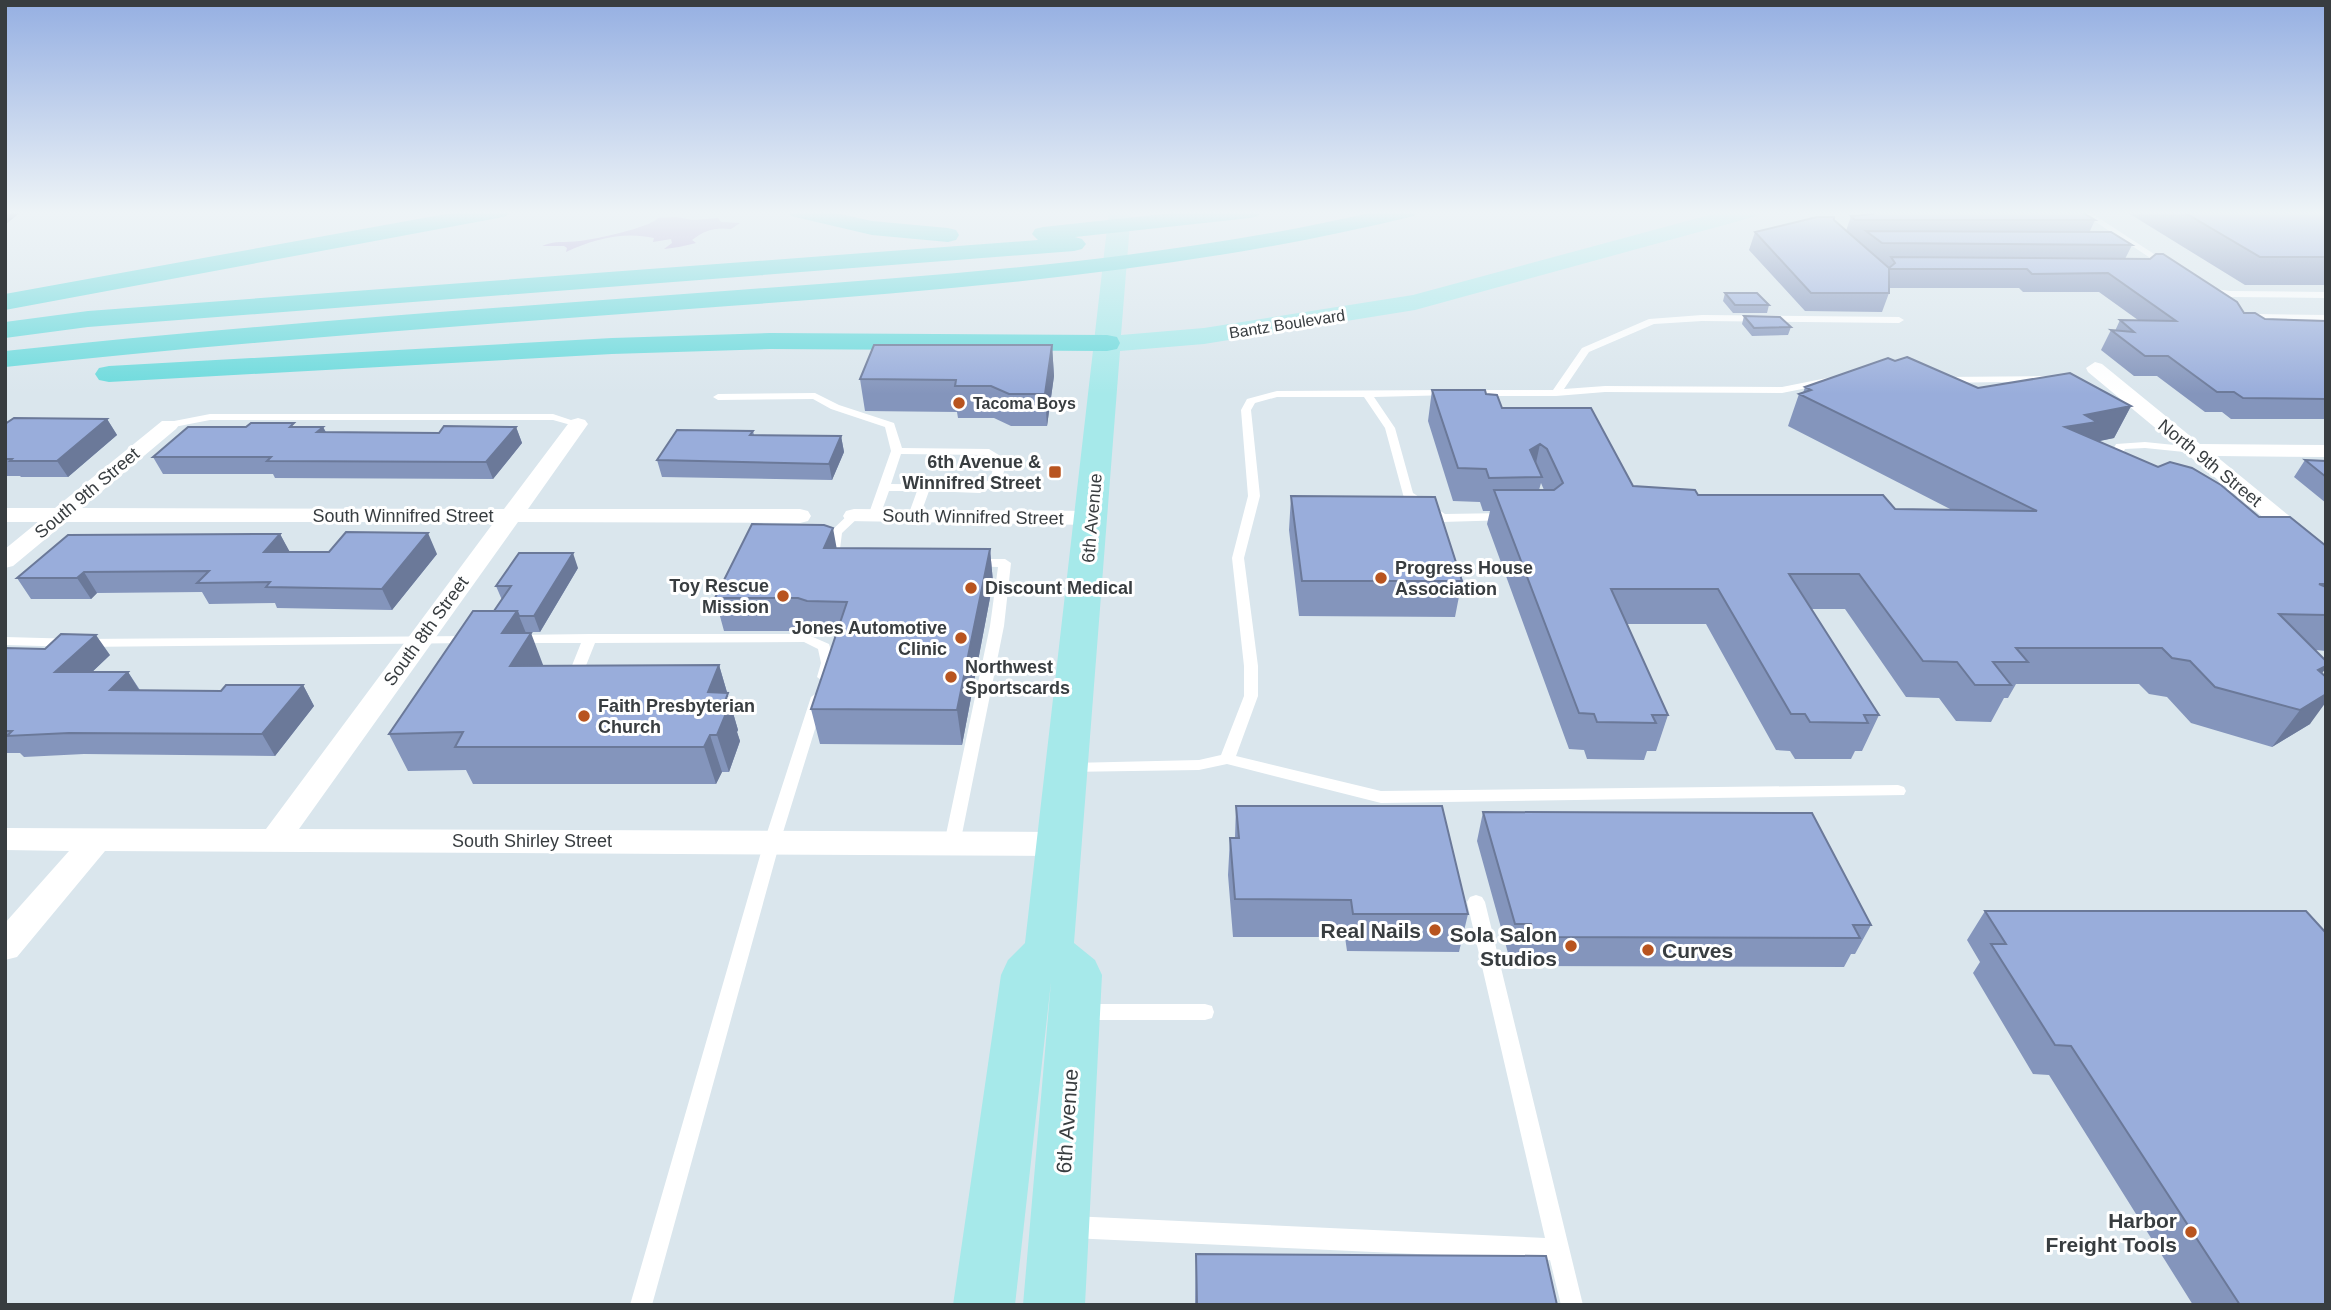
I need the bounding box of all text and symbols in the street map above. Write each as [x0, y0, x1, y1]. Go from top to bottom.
street label: Bantz Boulevard [1228, 306, 1346, 342]
marker: Tacoma Boys [951, 395, 967, 411]
place label: Tacoma Boys [973, 395, 1076, 412]
street label: North 9th Street [2154, 415, 2266, 511]
street label: South 9th Street [31, 444, 143, 542]
place label: 6th Avenue & Winnifred Street [902, 452, 1041, 493]
marker: 6th Avenue & Winnifred Street [1047, 464, 1063, 480]
street label: 6th Avenue [1078, 472, 1106, 564]
street label: South Winnifred Street [882, 505, 1064, 529]
street label: South Winnifred Street [312, 506, 494, 526]
place label: Progress House Association [1395, 558, 1533, 599]
marker: Progress House Association [1373, 570, 1389, 586]
street label: South 8th Street [380, 572, 472, 690]
place label: Toy Rescue Mission [669, 576, 769, 617]
place label: Discount Medical [985, 578, 1133, 598]
marker: Discount Medical [963, 580, 979, 596]
marker: Toy Rescue Mission [775, 588, 791, 604]
place label: Jones Automotive Clinic [792, 618, 947, 659]
marker: Jones Automotive Clinic [953, 630, 969, 646]
place label: Northwest Sportscards [965, 657, 1070, 698]
marker: Northwest Sportscards [943, 669, 959, 685]
place label: Faith Presbyterian Church [598, 696, 755, 737]
marker: Faith Presbyterian Church [576, 708, 592, 724]
street label: South Shirley Street [452, 831, 612, 851]
place label: Real Nails [1321, 919, 1421, 942]
marker: Real Nails [1427, 922, 1443, 938]
place label: Sola Salon Studios [1450, 923, 1557, 970]
marker: Sola Salon Studios [1563, 938, 1579, 954]
place label: Curves [1662, 939, 1733, 962]
marker: Curves [1640, 942, 1656, 958]
street label: 6th Avenue [1052, 1068, 1082, 1174]
place label: Harbor Freight Tools [2046, 1209, 2177, 1256]
marker: Harbor Freight Tools [2183, 1224, 2199, 1240]

